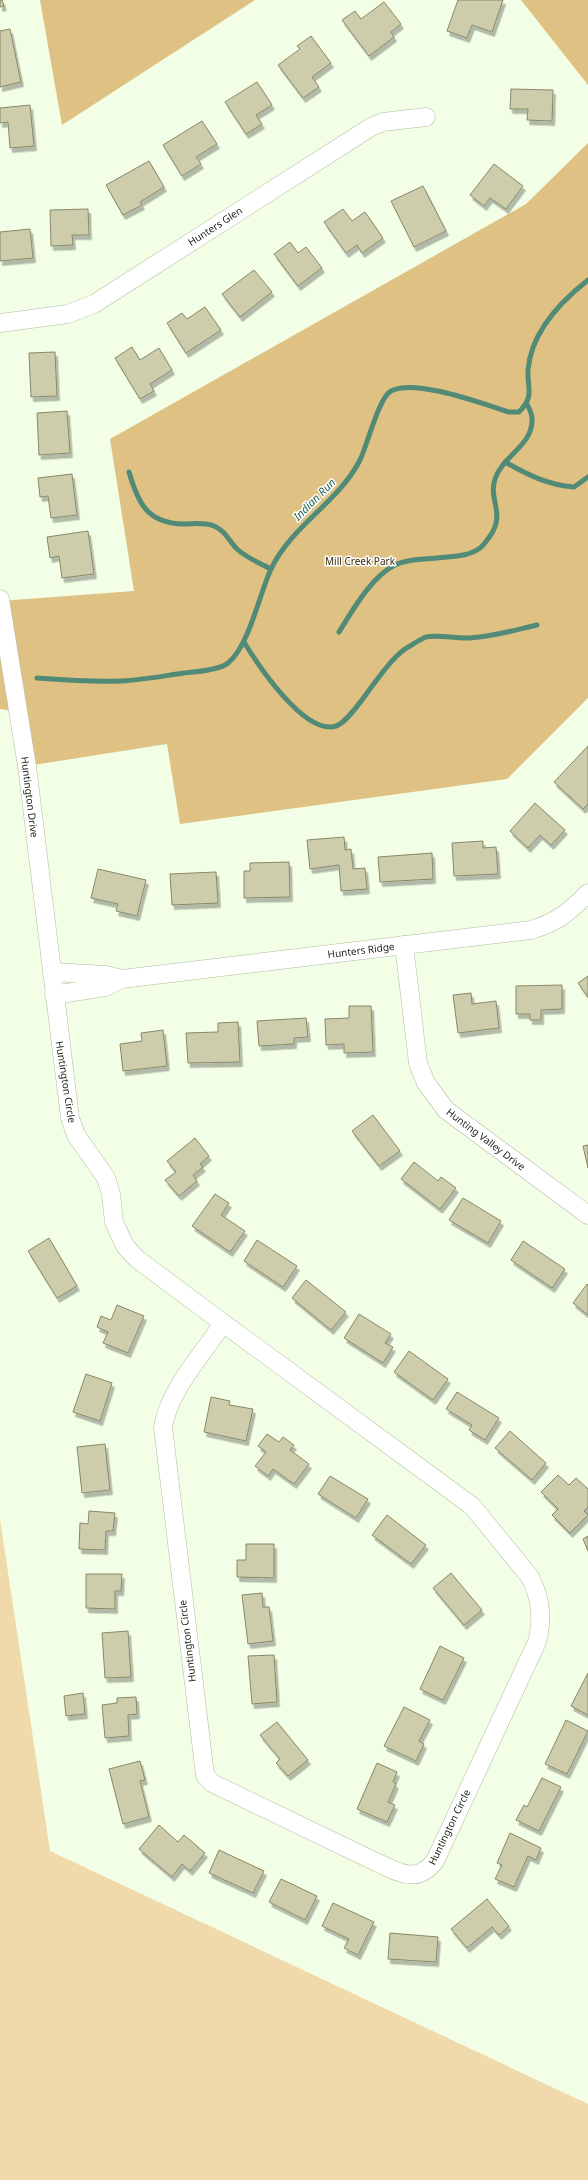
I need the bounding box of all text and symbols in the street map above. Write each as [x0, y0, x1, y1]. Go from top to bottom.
street label: Hunters Glen [185, 203, 245, 249]
water label: Indian Run [289, 475, 338, 524]
park label: Mill Creek Park [325, 554, 396, 568]
street label: Huntington Drive [18, 756, 42, 839]
street label: Hunters Ridge [327, 939, 396, 961]
street label: Huntington Circle [53, 1040, 79, 1124]
street label: Hunting Valley Drive [444, 1105, 529, 1173]
street label: Huntington Circle [175, 1599, 199, 1683]
street label: Huntington Circle [425, 1787, 474, 1867]

